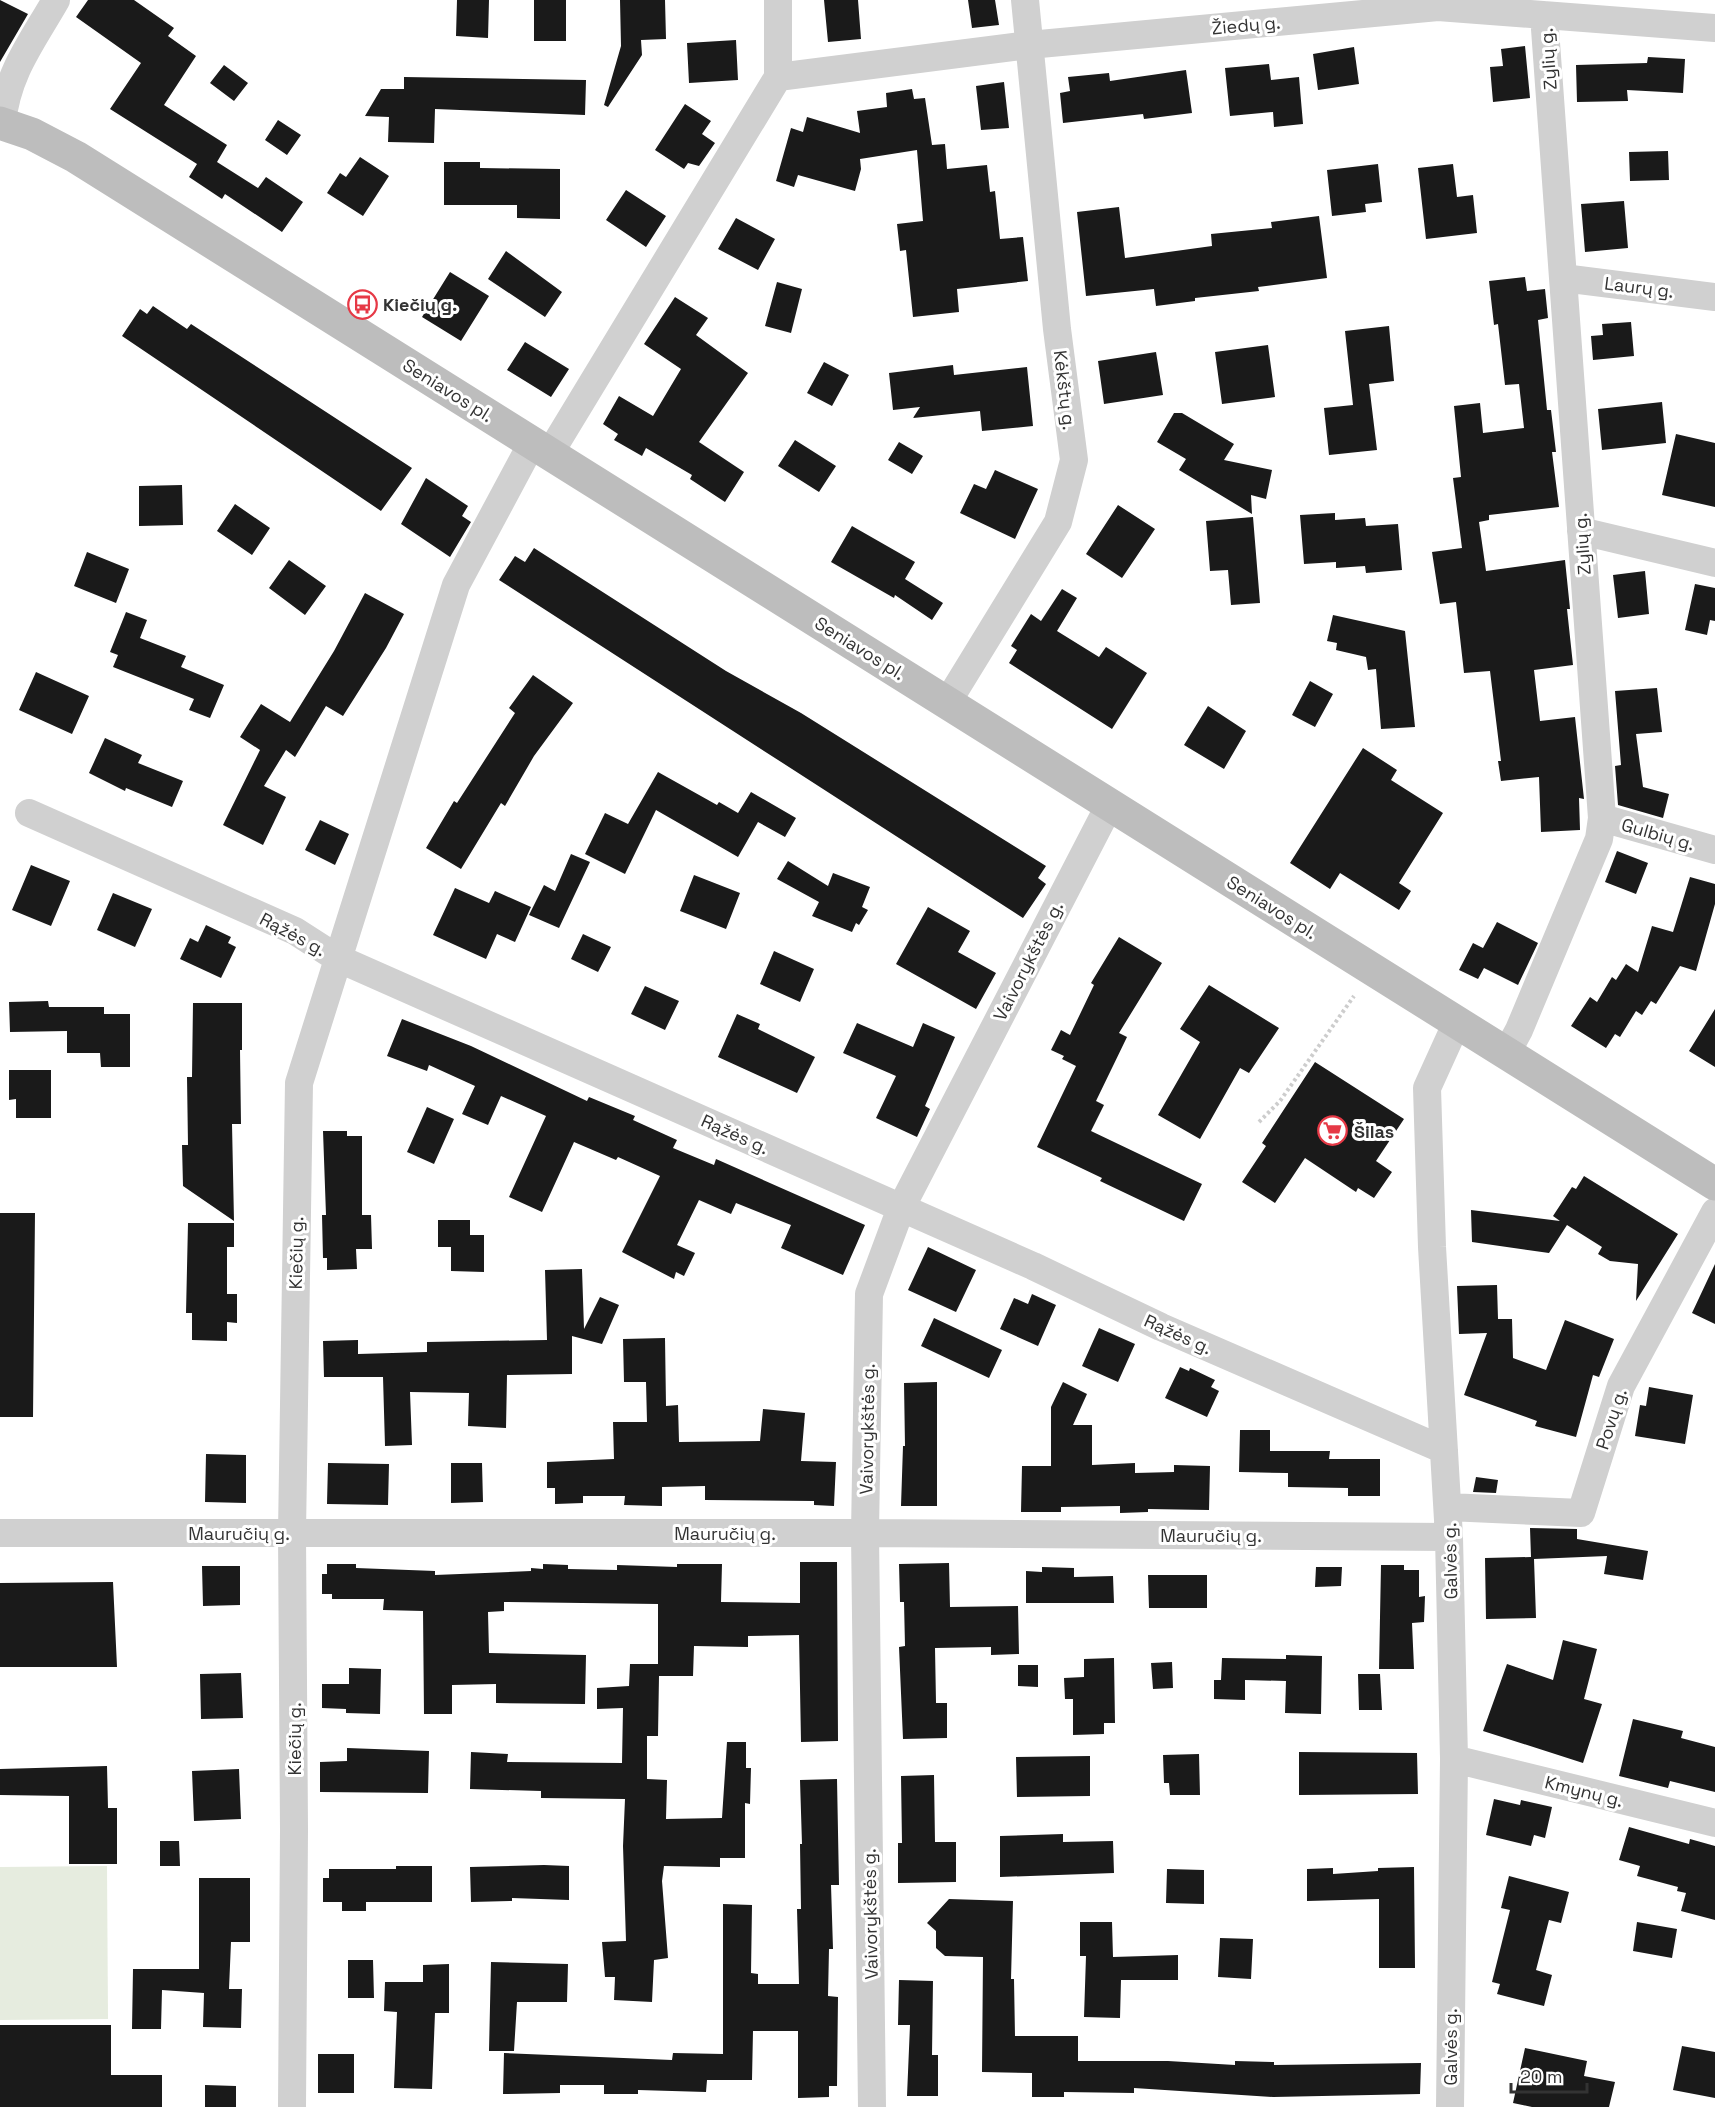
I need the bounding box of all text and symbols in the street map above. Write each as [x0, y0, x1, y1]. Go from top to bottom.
street label: Žiedų g. [1211, 11, 1281, 39]
street label: Zylių g. [1534, 27, 1562, 91]
street label: Laurų g. [1603, 271, 1675, 303]
bus stop icon: Kiečių g. [346, 288, 378, 320]
place label: Kiečių g. [383, 293, 457, 316]
street label: Kėkštų g. [1049, 349, 1081, 431]
street label: Seniavos pl. [399, 353, 497, 427]
street label: Zylių g. [1568, 512, 1596, 576]
street label: Seniavos pl. [811, 611, 909, 685]
street label: Gulbių g. [1619, 813, 1697, 855]
street label: Seniavos pl. [1223, 870, 1321, 944]
street label: Vaivorykštės g. [988, 897, 1068, 1025]
street label: Rąžės g. [256, 907, 330, 961]
street label: Rąžės g. [698, 1109, 772, 1159]
supermarket icon: Šilas [1317, 1115, 1349, 1147]
place label: Šilas [1354, 1120, 1394, 1143]
street label: Kiečių g. [284, 1216, 308, 1290]
street label: Rąžės g. [1141, 1309, 1215, 1359]
street label: Vaivorykštės g. [854, 1363, 880, 1495]
street label: Povų g. [1590, 1386, 1632, 1452]
street label: Mauručių g. [188, 1522, 290, 1545]
street label: Mauručių g. [674, 1522, 776, 1545]
street label: Galvės g. [1438, 1522, 1462, 1600]
street label: Mauručių g. [1160, 1524, 1262, 1547]
street label: Kiečių g. [283, 1703, 306, 1775]
street label: Kmynų g. [1542, 1770, 1626, 1812]
street label: Vaivorykštės g. [857, 1848, 883, 1980]
street label: Galvės g. [1439, 2009, 1462, 2085]
scale bar [1511, 2056, 1588, 2094]
text: 20 m [1520, 2065, 1563, 2088]

